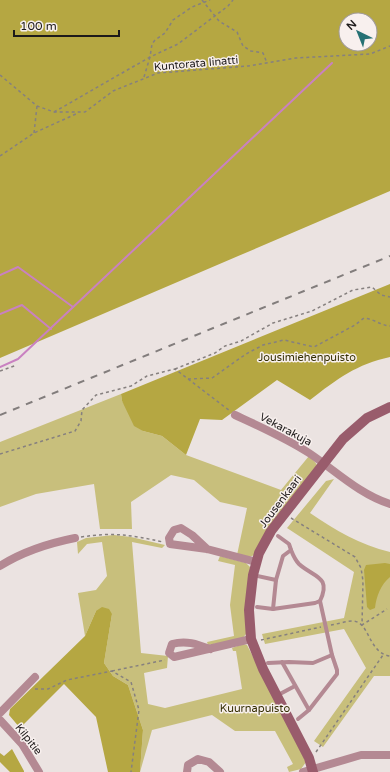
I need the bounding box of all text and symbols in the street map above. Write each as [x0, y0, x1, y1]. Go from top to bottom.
scale bar [14, 12, 119, 38]
north arrow [338, 12, 378, 52]
text: N [344, 17, 359, 33]
text: 100 m [20, 19, 57, 33]
street label: Kuntorata Iinatti [153, 53, 239, 74]
park label: Jousimiehenpuisto [258, 351, 356, 364]
street label: Vekarakuja [257, 410, 314, 449]
street label: Jousenkaari [257, 473, 304, 530]
park label: Kuurnapuisto [220, 702, 290, 715]
street label: Kilpitie [12, 721, 45, 757]

